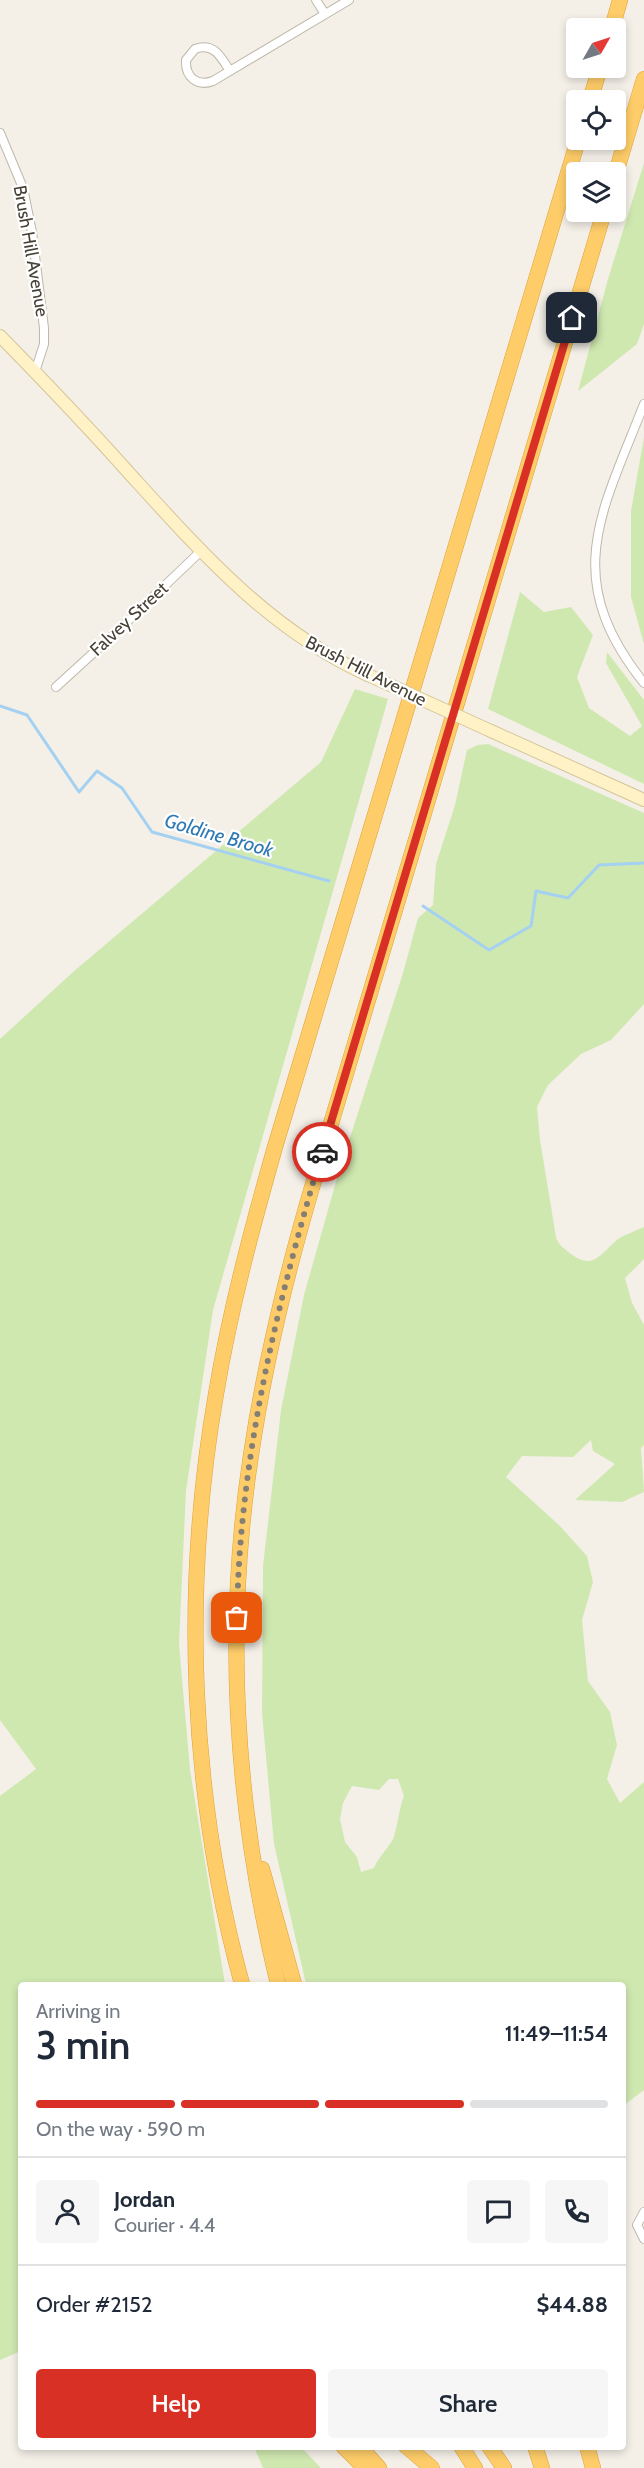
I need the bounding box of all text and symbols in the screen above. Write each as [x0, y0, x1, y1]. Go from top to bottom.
north arrow [566, 18, 626, 78]
map controls [566, 18, 626, 222]
button: locate [566, 90, 626, 150]
button: layers [566, 162, 626, 222]
street label: Brush Hill Avenue [9, 184, 53, 318]
pin [546, 292, 597, 343]
icon: home [555, 301, 588, 334]
street label: Falvey Street [86, 577, 172, 661]
street label: Brush Hill Avenue [302, 631, 430, 711]
water label: Goldine Brook [162, 808, 277, 862]
courier [292, 1122, 352, 1182]
icon: car [306, 1136, 339, 1169]
pin [211, 1592, 262, 1643]
icon: bag [220, 1601, 253, 1634]
text: Arriving in [36, 1999, 120, 2023]
text: 11:49–11:54 [505, 2020, 608, 2047]
text: 3 min [36, 2021, 130, 2069]
text: On the way · 590 m [36, 2117, 205, 2141]
button: person [36, 2180, 99, 2243]
button: chat [467, 2180, 530, 2243]
button: phone [545, 2180, 608, 2243]
text: Jordan [114, 2186, 175, 2213]
text: Courier · 4.4 [114, 2213, 215, 2237]
text: Order #2152 [36, 2291, 152, 2318]
text: $44.88 [536, 2291, 608, 2318]
button: Help [36, 2369, 316, 2438]
button: Share [328, 2369, 608, 2438]

